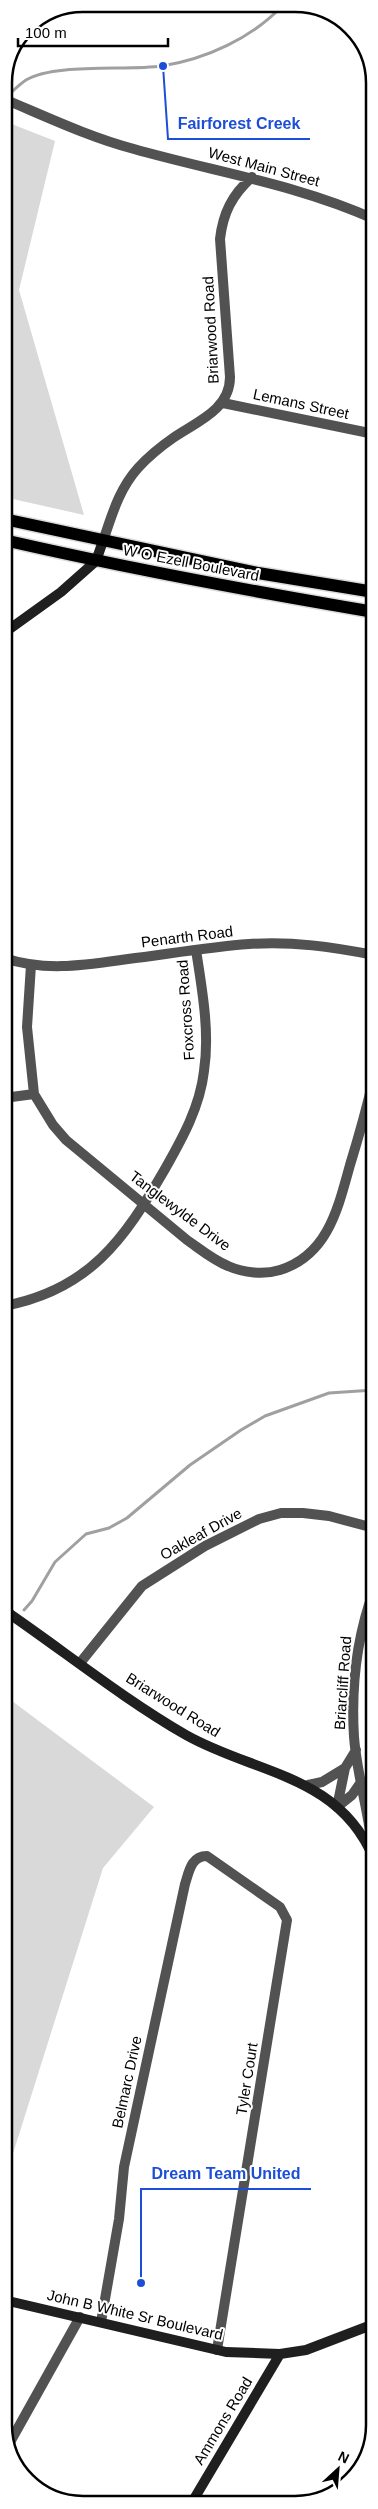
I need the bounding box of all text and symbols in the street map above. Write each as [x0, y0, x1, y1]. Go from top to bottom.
scale bar [18, 15, 168, 47]
text: 100 m [25, 24, 67, 41]
callout: Fairforest Creek [168, 108, 310, 139]
text: Fairforest Creek [178, 115, 300, 132]
street label: West Main Street [207, 143, 323, 190]
street label: Briarwood Road [199, 276, 222, 384]
street label: Lemans Street [252, 385, 351, 422]
street label: W O Ezell Boulevard [122, 541, 261, 584]
street label: Penarth Road [140, 922, 234, 951]
street label: Foxcross Road [174, 959, 197, 1061]
street label: Tanglewylde Drive [127, 1167, 234, 1254]
street label: Oakleaf Drive [157, 1504, 245, 1563]
street label: Briarcliff Road [331, 1636, 354, 1730]
street label: Briarwood Road [123, 1669, 223, 1740]
street label: Belmarc Drive [108, 2034, 145, 2130]
street label: Tyler Court [232, 2041, 261, 2116]
callout: Dream Team United [141, 2158, 311, 2189]
text: Dream Team United [151, 2165, 301, 2182]
street label: John B White Sr Boulevard [45, 2286, 225, 2343]
street label: Ammons Road [190, 2374, 255, 2468]
north arrow [313, 2444, 363, 2494]
text: N [336, 2448, 352, 2467]

